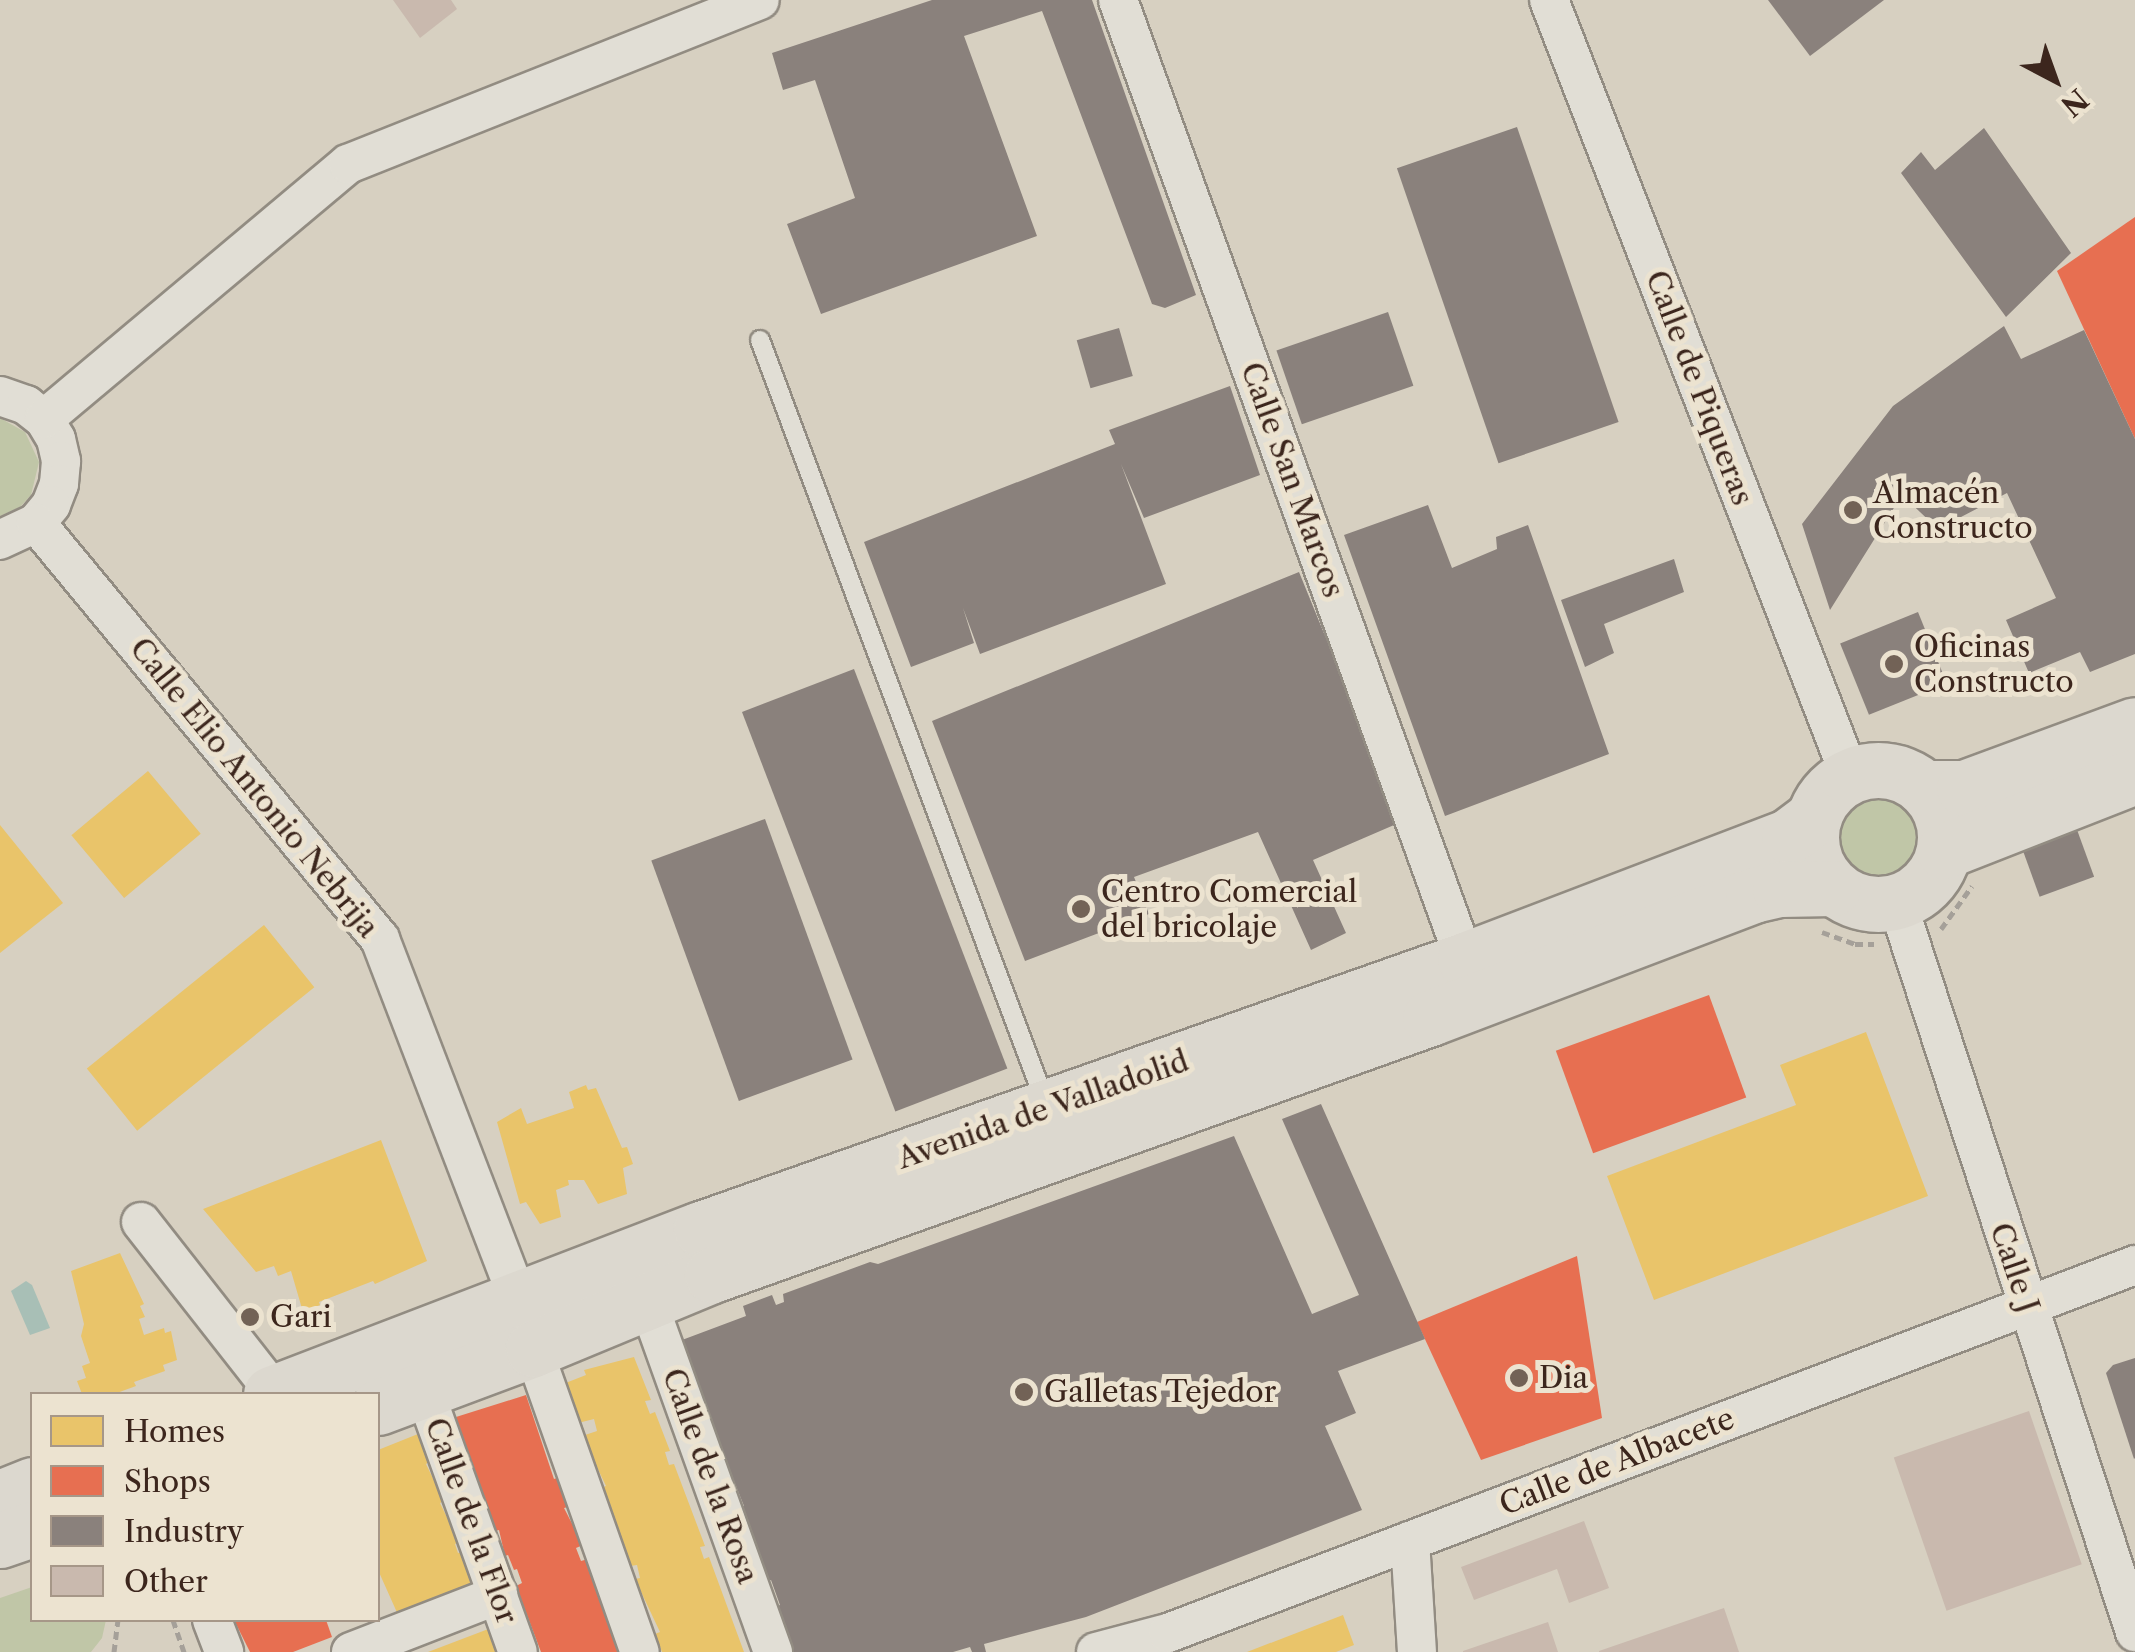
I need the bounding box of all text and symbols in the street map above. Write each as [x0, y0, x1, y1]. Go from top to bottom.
north arrow [2005, 30, 2105, 130]
text: N [2054, 82, 2095, 123]
street label: Calle de Piqueras [1638, 266, 1760, 510]
street label: Calle San Marcos [1233, 358, 1351, 602]
place label: Almacén Constructo [1873, 475, 2033, 546]
marker: Almacén Constructo [1842, 499, 1864, 521]
place label: Oficinas Constructo [1914, 629, 2074, 700]
street label: Calle Elio Antonio Nebrija [122, 631, 386, 945]
marker: Oficinas Constructo [1883, 653, 1905, 675]
place label: Centro Comercial del bricolaje [1101, 874, 1357, 944]
marker: Centro Comercial del bricolaje [1070, 898, 1092, 920]
street label: Avenida de Valladolid [892, 1043, 1194, 1177]
street label: Calle J [1982, 1218, 2046, 1318]
place label: Gari [270, 1299, 332, 1335]
marker: Gari [239, 1306, 261, 1328]
place label: Dia [1539, 1360, 1588, 1396]
street label: Calle de la Rosa [654, 1363, 766, 1589]
marker: Dia [1508, 1367, 1530, 1389]
place label: Galletas Tejedor [1044, 1374, 1277, 1410]
marker: Galletas Tejedor [1013, 1381, 1035, 1403]
legend [30, 1392, 380, 1622]
street label: Calle de Albacete [1494, 1400, 1740, 1524]
text: Homes [124, 1413, 225, 1450]
street label: Calle de la Flor [417, 1413, 525, 1629]
text: Shops [124, 1463, 211, 1500]
text: Industry [124, 1513, 244, 1550]
text: Other [124, 1563, 208, 1600]

